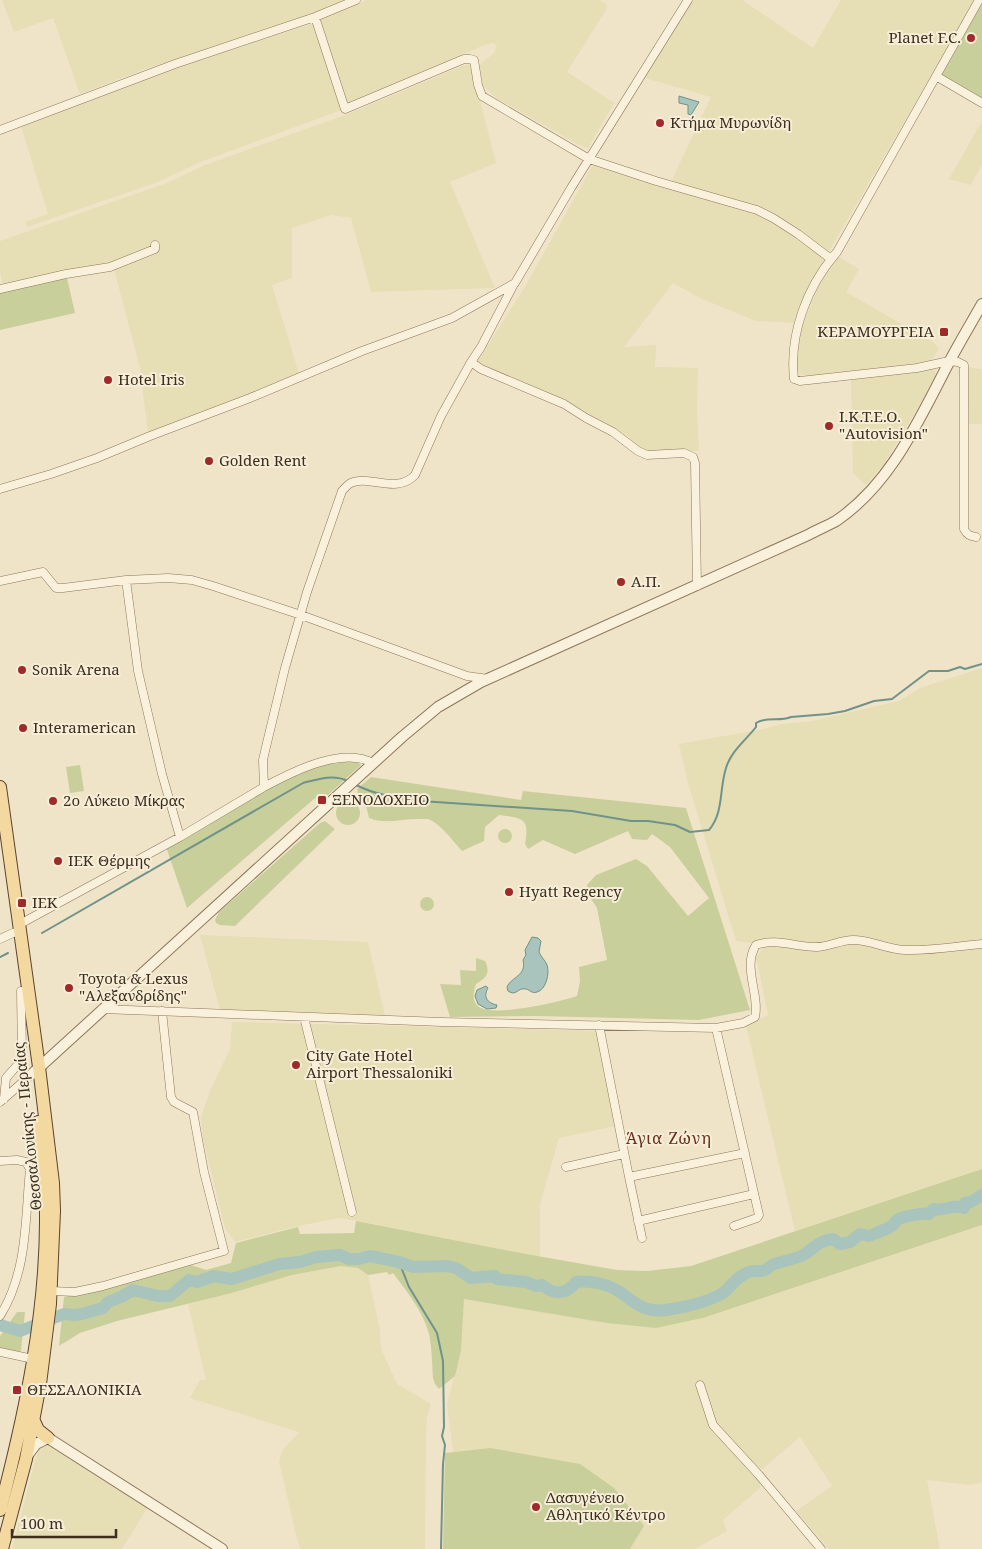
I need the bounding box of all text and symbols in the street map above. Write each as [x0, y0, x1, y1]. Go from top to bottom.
place label: Planet F.C. [889, 27, 961, 47]
marker: Planet F.C. [965, 32, 977, 44]
place label: Κτήμα Μυρωνίδη [670, 112, 791, 132]
marker: Κτήμα Μυρωνίδη [654, 117, 666, 129]
place label: ΚΕΡΑΜΟΥΡΓΕΙΑ [817, 321, 934, 341]
marker: ΚΕΡΑΜΟΥΡΓΕΙΑ [938, 326, 950, 338]
place label: Hotel Iris [118, 369, 185, 389]
marker: Hotel Iris [102, 374, 114, 386]
place label: I.Κ.Τ.Ε.Ο. "Autovision" [839, 406, 928, 443]
marker: I.Κ.Τ.Ε.Ο. "Autovision" [823, 420, 835, 432]
place label: Golden Rent [219, 450, 307, 470]
marker: Golden Rent [203, 455, 215, 467]
place label: Α.Π. [631, 571, 661, 591]
marker: Α.Π. [615, 576, 627, 588]
place label: Sonik Arena [32, 659, 120, 679]
marker: Sonik Arena [16, 664, 28, 676]
place label: Interamerican [33, 717, 137, 737]
marker: Interamerican [17, 722, 29, 734]
place label: ΞΕΝΟΔΟΧΕΙΟ [332, 789, 429, 809]
place label: 2ο Λύκειο Μίκρας [63, 790, 185, 810]
marker: ΞΕΝΟΔΟΧΕΙΟ [316, 794, 328, 806]
marker: 2ο Λύκειο Μίκρας [47, 795, 59, 807]
place label: ΙΕΚ Θέρμης [68, 850, 150, 870]
marker: ΙΕΚ Θέρμης [52, 855, 64, 867]
place label: Hyatt Regency [519, 881, 622, 901]
marker: Hyatt Regency [503, 886, 515, 898]
place label: ΙΕΚ [32, 892, 58, 912]
marker: ΙΕΚ [16, 897, 28, 909]
place label: Toyota & Lexus "Αλεξανδρίδης" [79, 968, 188, 1005]
marker: Toyota & Lexus "Αλεξανδρίδης" [63, 982, 75, 994]
street label: Θεσσαλονίκης - Περαίας [8, 1041, 46, 1211]
place label: City Gate Hotel Airport Thessaloniki [306, 1045, 453, 1082]
marker: City Gate Hotel Airport Thessaloniki [290, 1059, 302, 1071]
district label: Άγια Ζώνη [626, 1127, 712, 1149]
place label: ΘΕΣΣΑΛΟΝΙΚΙΑ [27, 1379, 142, 1399]
marker: ΘΕΣΣΑΛΟΝΙΚΙΑ [11, 1384, 23, 1396]
place label: Δασυγένειο Αθλητικό Κέντρο [546, 1487, 666, 1524]
marker: Δασυγένειο Αθλητικό Κέντρο [530, 1501, 542, 1513]
scale bar [12, 1506, 116, 1538]
text: 100 m [20, 1513, 63, 1533]

